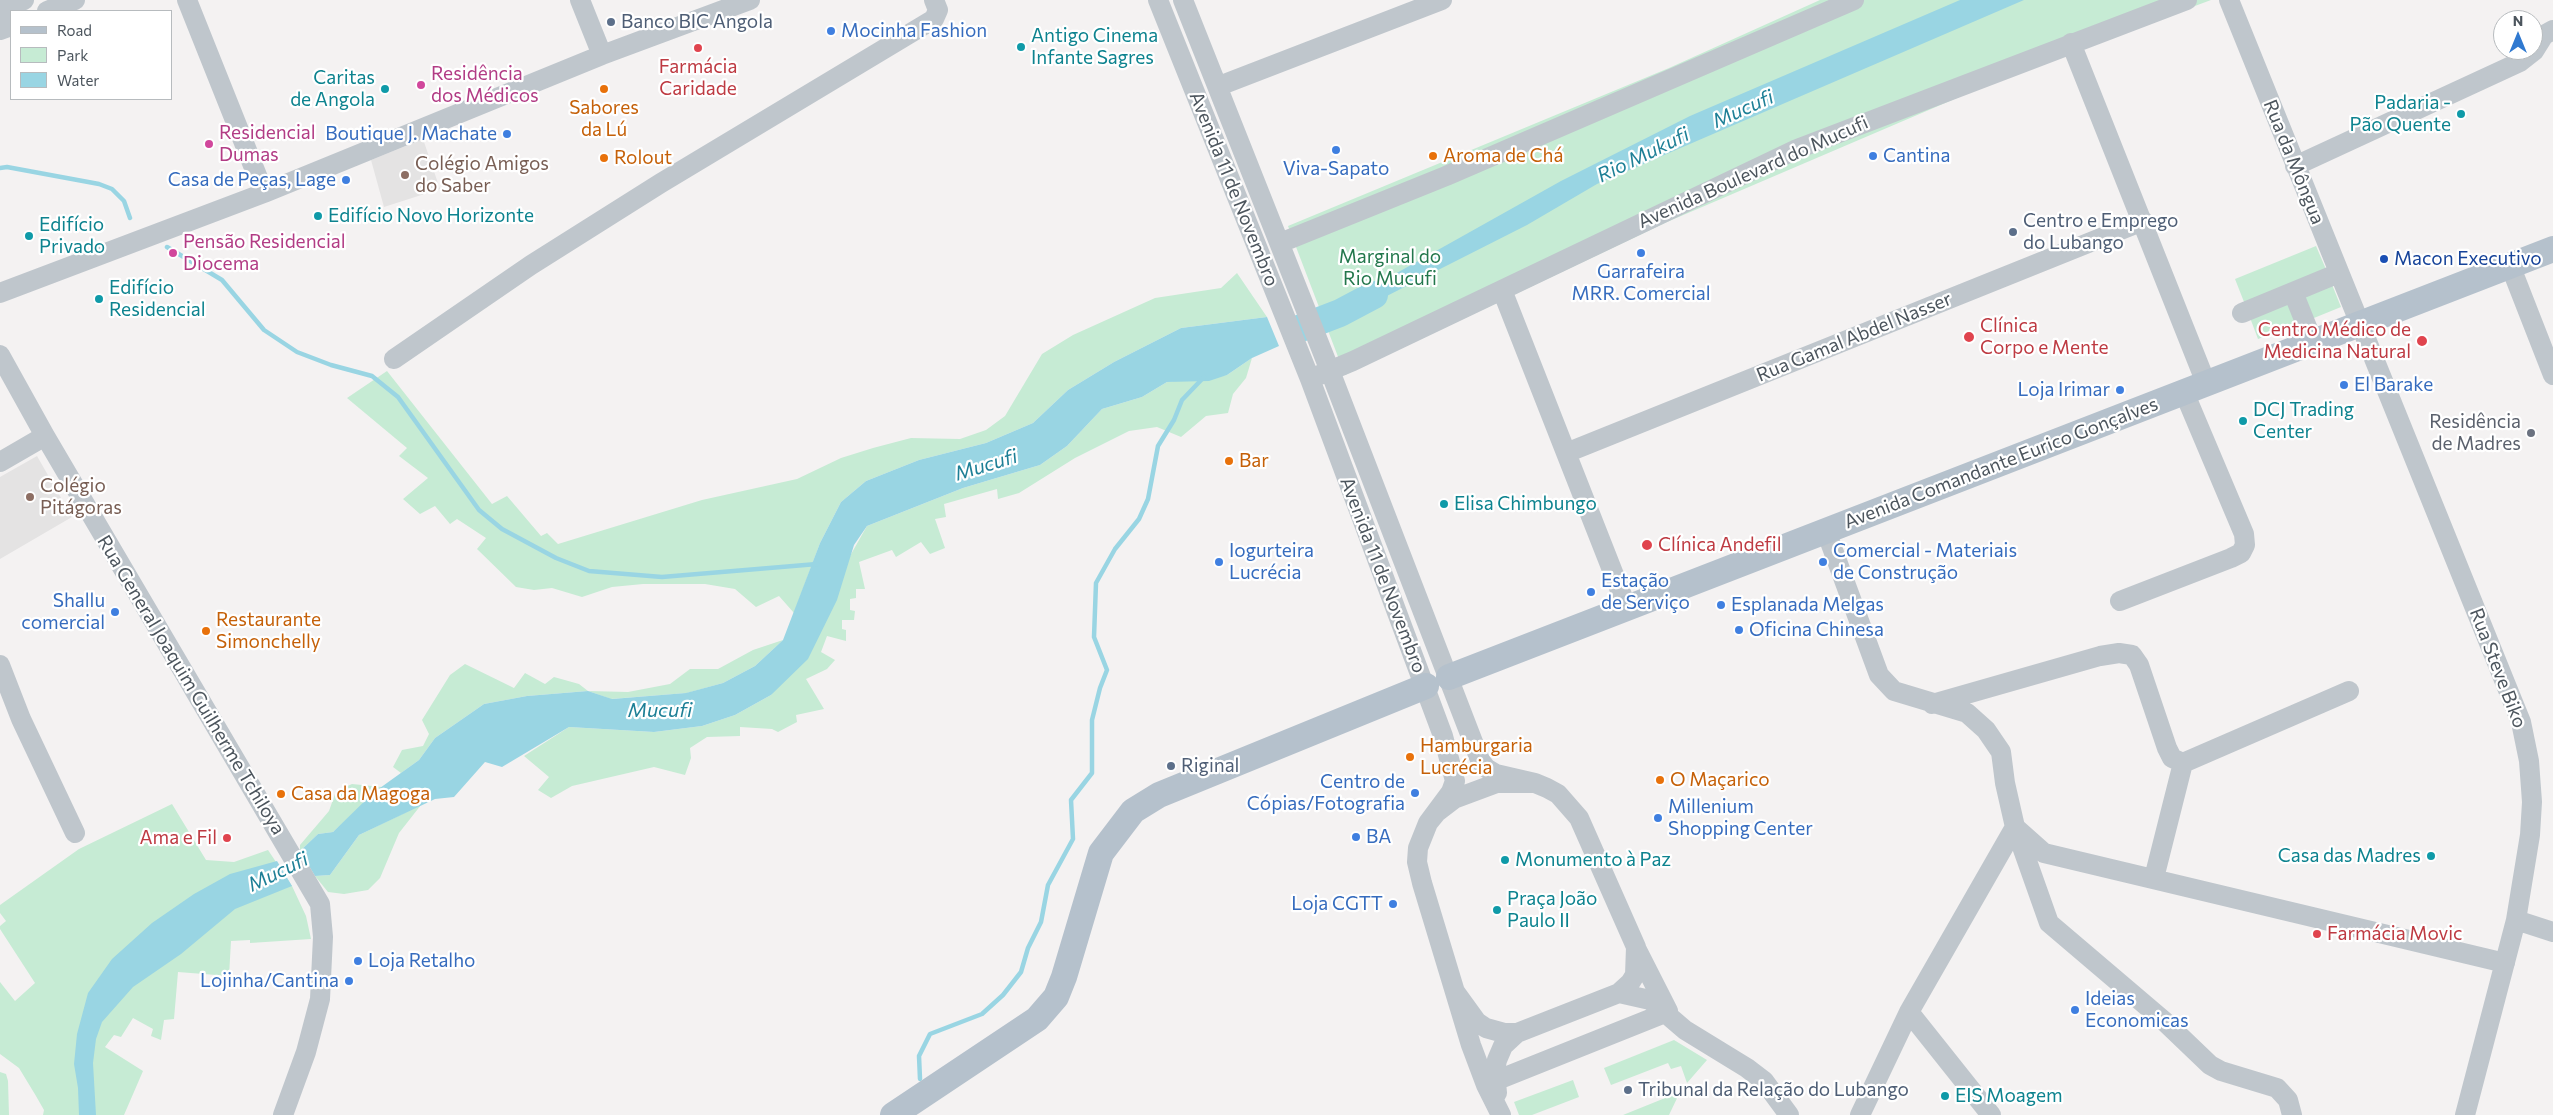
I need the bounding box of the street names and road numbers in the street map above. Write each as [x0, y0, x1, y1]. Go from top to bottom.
street label: Avenida 11 de Novembro [1184, 88, 1284, 290]
street label: Rua da Môngua [2259, 96, 2329, 228]
street label: Avenida Boulevard do Mucufi [1634, 111, 1872, 233]
street label: Rua Gamal Abdel Nasser [1753, 287, 1955, 387]
street label: Avenida Comandante Eurico Gonçalves [1841, 392, 2161, 534]
street label: Avenida 11 de Novembro [1335, 474, 1431, 676]
street label: Rua General Joaquim Guilherme Tchiloya [92, 531, 290, 839]
street label: Rua Steve Biko [2465, 605, 2531, 731]

